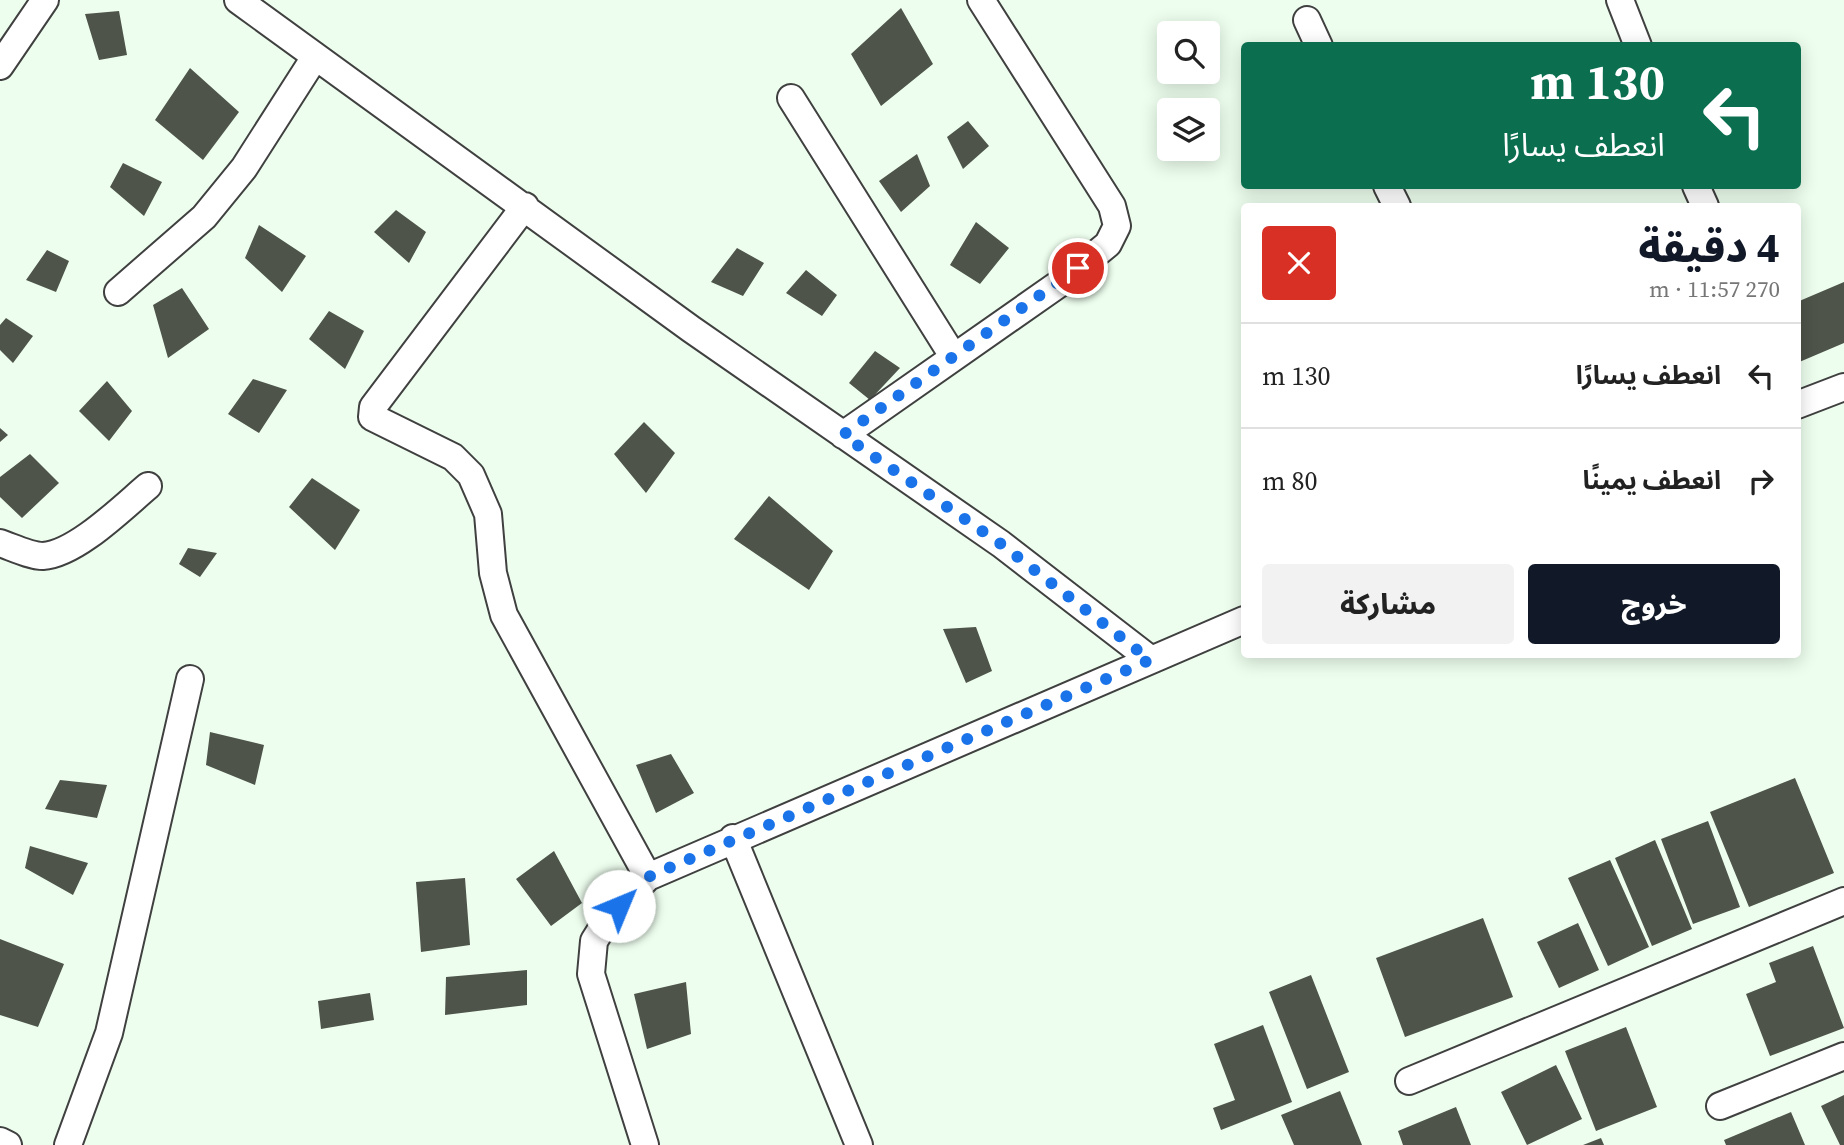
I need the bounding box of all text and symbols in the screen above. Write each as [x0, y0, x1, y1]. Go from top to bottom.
map controls [1157, 21, 1220, 161]
button: search [1157, 21, 1220, 84]
text: 130 m [1530, 48, 1665, 115]
icon: left [1689, 70, 1780, 161]
button: layers [1157, 98, 1220, 161]
text: انعطف يسارًا [1502, 123, 1665, 167]
text: 4 دقيقة [1638, 218, 1780, 276]
button: close [1262, 226, 1336, 300]
pin [1048, 238, 1108, 298]
icon: arrive [1059, 249, 1097, 287]
text: 270 m · 11:57 [1649, 273, 1780, 305]
text: انعطف يسارًا [1576, 357, 1721, 393]
icon: left [1742, 357, 1780, 395]
text: 130 m [1262, 358, 1331, 394]
text: انعطف يمينًا [1582, 462, 1721, 498]
icon: right [1742, 462, 1780, 500]
text: 80 m [1262, 463, 1318, 499]
button: مشاركة [1262, 564, 1514, 644]
button: خروج [1528, 564, 1780, 644]
position arrow [582, 869, 656, 943]

